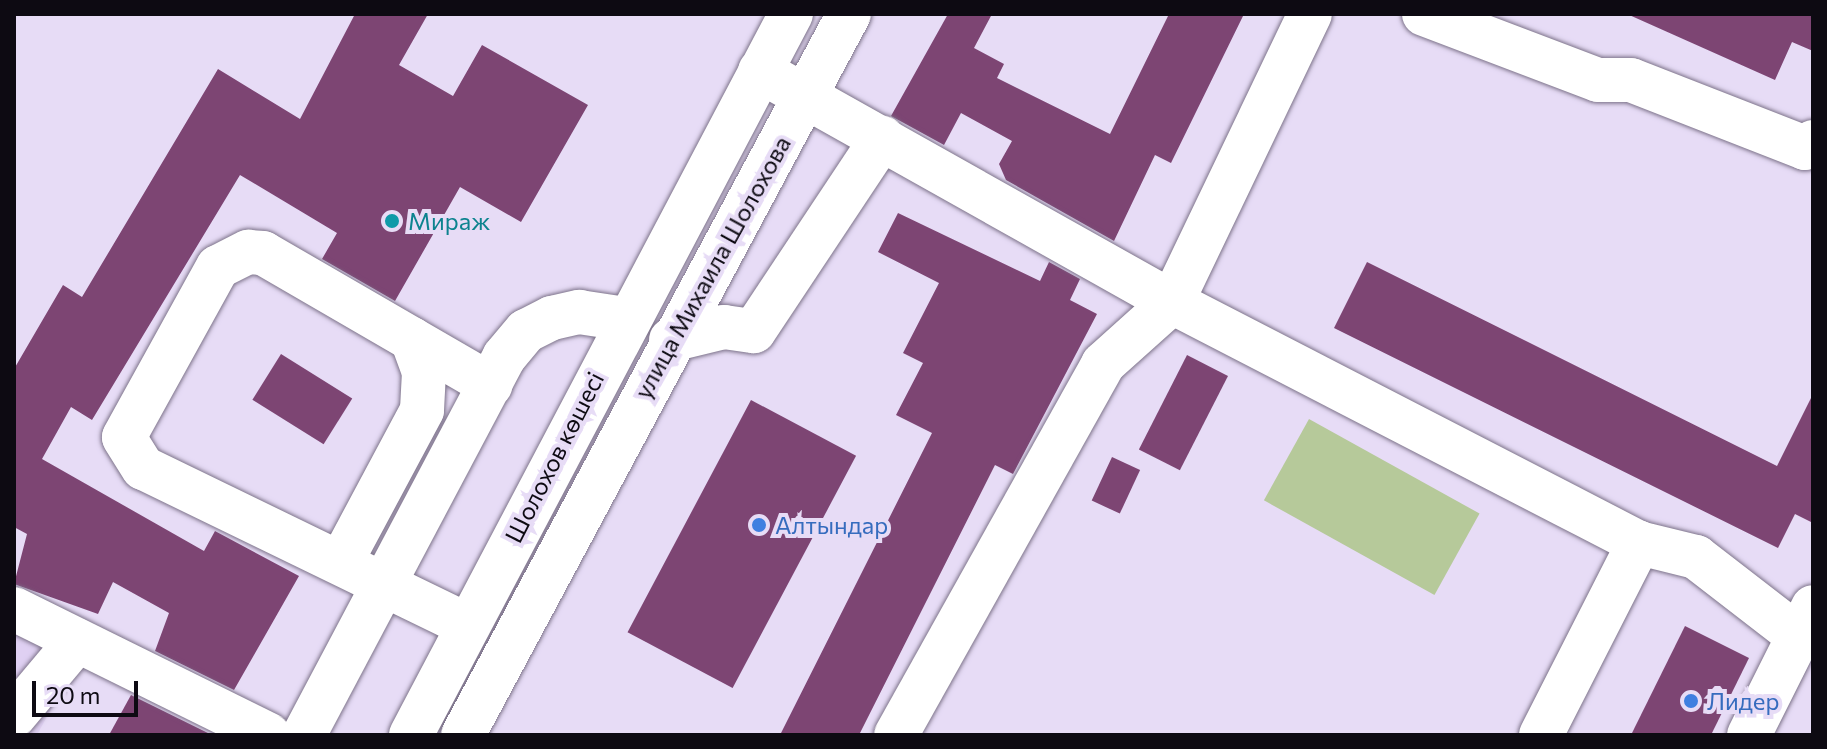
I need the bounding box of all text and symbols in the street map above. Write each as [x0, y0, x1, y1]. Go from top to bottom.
street label: улица Михаила Шолохова [628, 131, 796, 403]
place label: Мираж [408, 207, 490, 235]
marker: Мираж [383, 212, 401, 230]
street label: Шолохов көшесі [498, 367, 610, 547]
place label: Алтындар [775, 511, 888, 539]
marker: Алтындар [750, 516, 768, 534]
scale bar [36, 665, 142, 715]
text: 20 m [46, 680, 100, 709]
place label: Лидер [1707, 687, 1780, 715]
marker: Лидер [1682, 692, 1700, 710]

